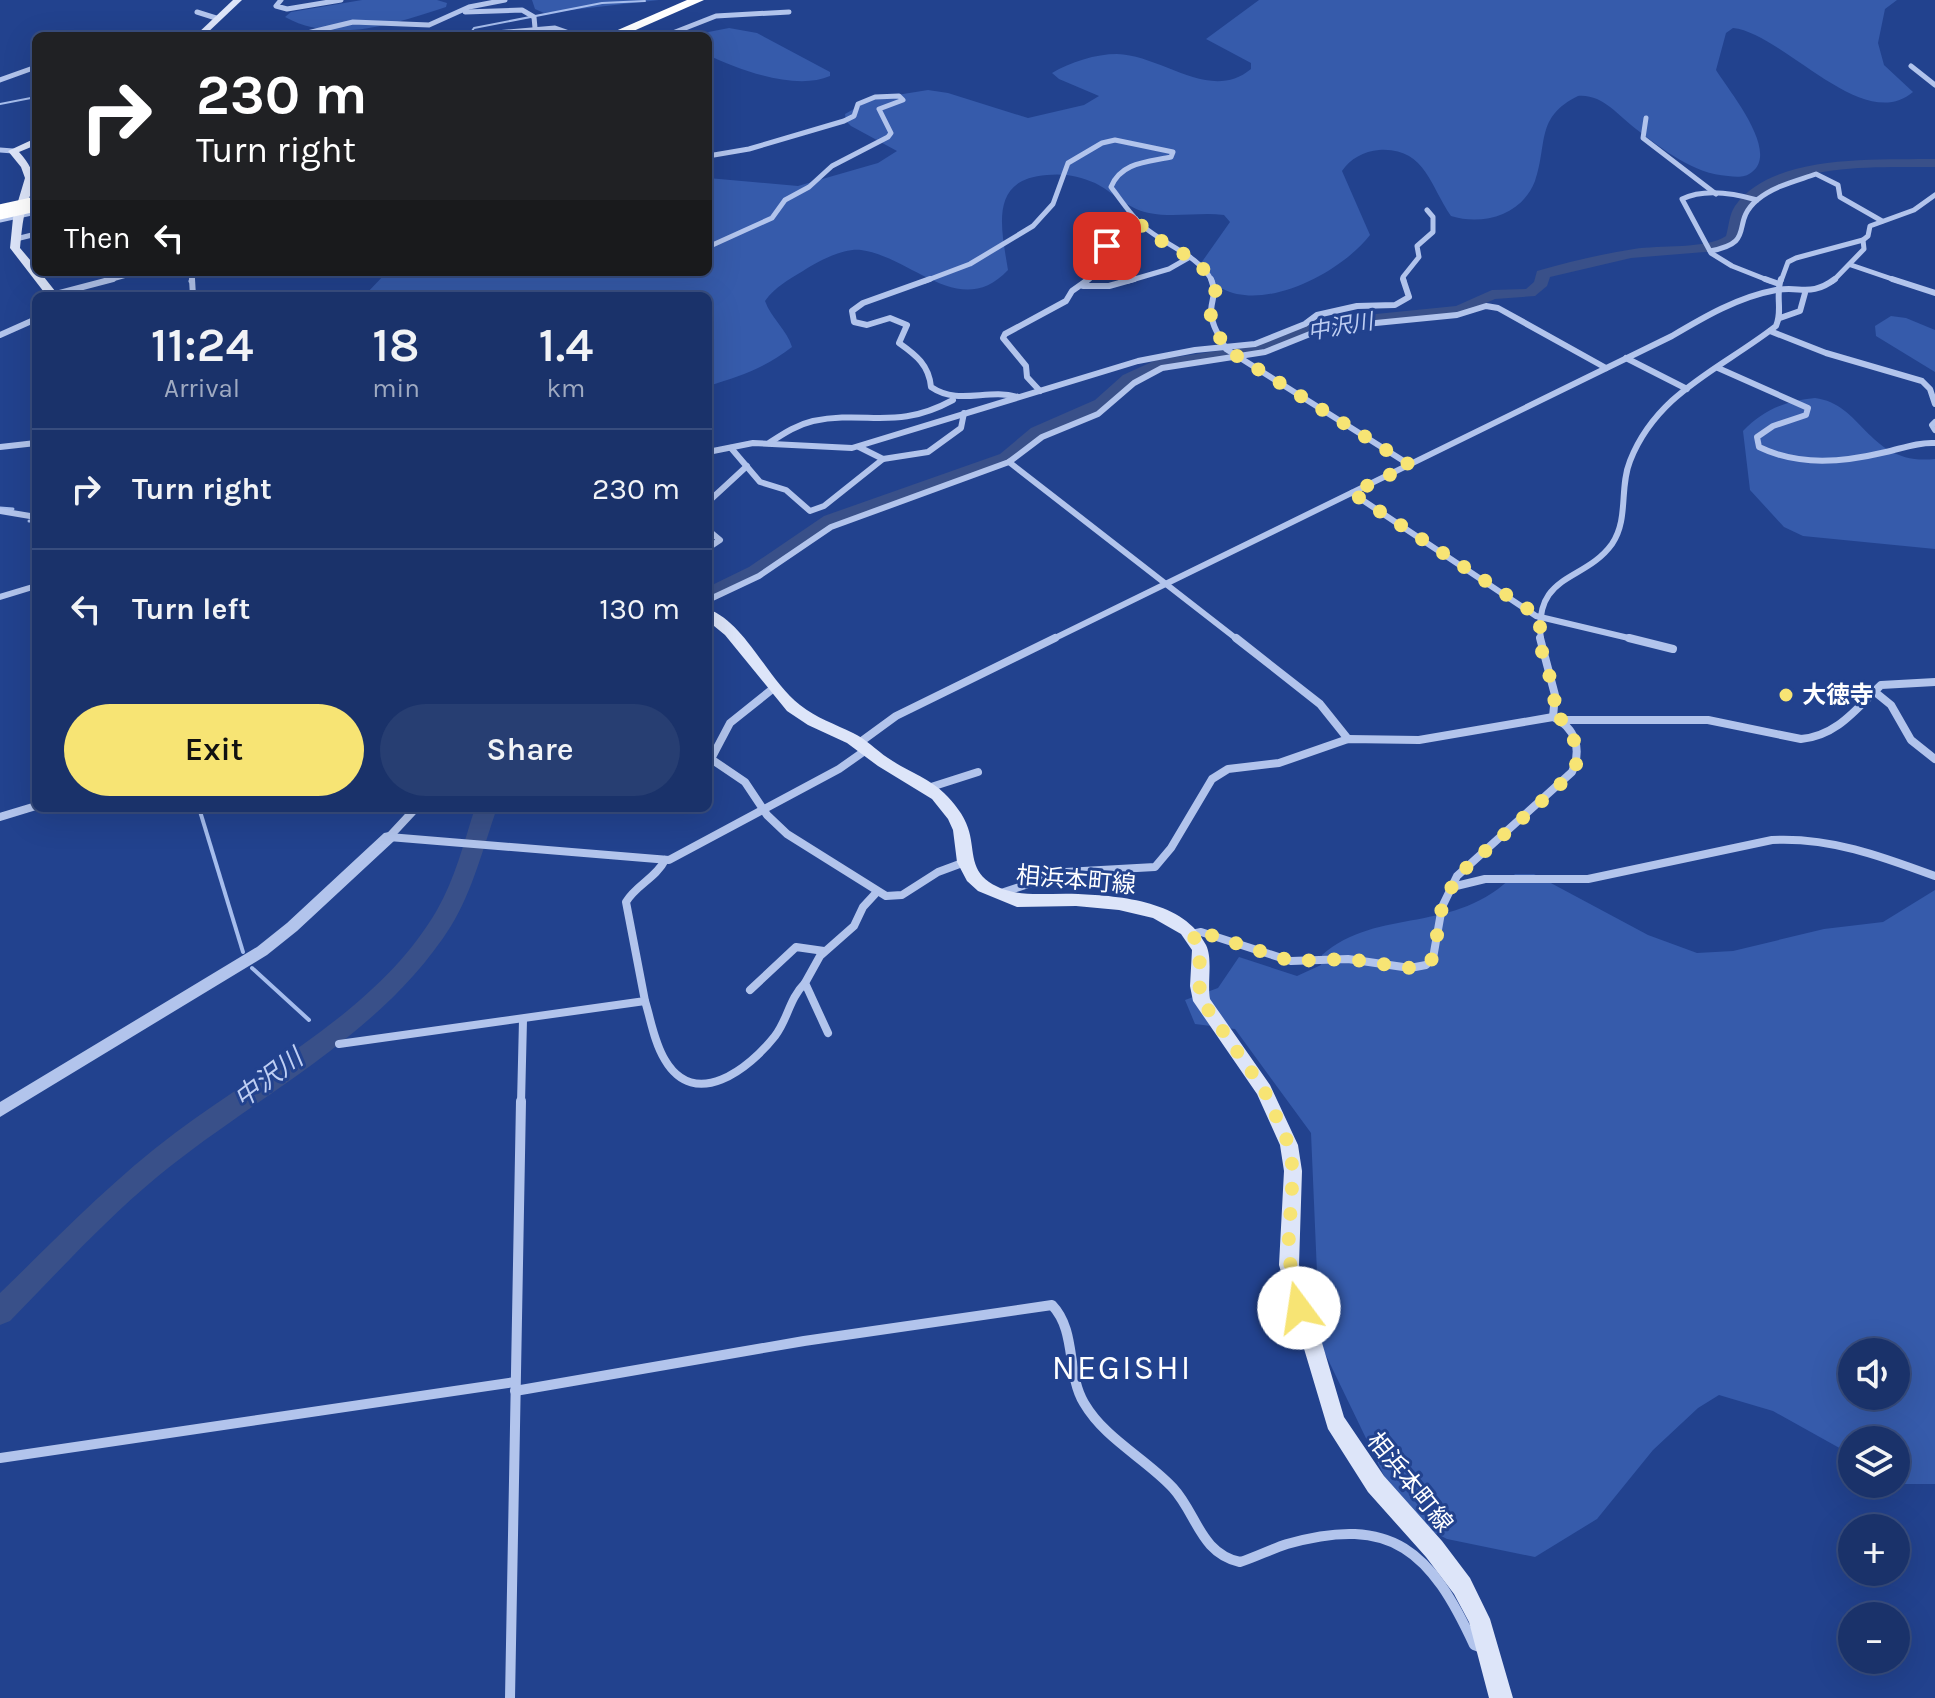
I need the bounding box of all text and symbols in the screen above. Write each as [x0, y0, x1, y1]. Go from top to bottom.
text: 230 m [196, 62, 367, 127]
icon: right [64, 64, 168, 168]
text: Turn right [196, 129, 356, 171]
pin [1073, 212, 1141, 280]
icon: left [147, 216, 191, 260]
text: Then [64, 220, 131, 256]
icon: arrive [1085, 224, 1129, 268]
water label: 中沢川 [1305, 308, 1377, 346]
text: 11:24 [151, 317, 253, 373]
text: 18 [372, 317, 420, 373]
text: 1.4 [539, 317, 593, 373]
text: Arrival [164, 373, 240, 404]
text: min [372, 373, 420, 404]
text: km [546, 373, 585, 404]
icon: right [64, 467, 108, 511]
text: Turn right [132, 471, 272, 507]
text: 230 m [592, 471, 680, 507]
icon: left [64, 587, 108, 631]
text: Turn left [132, 591, 250, 627]
text: 130 m [599, 591, 680, 627]
place label: 大徳寺 [1802, 681, 1874, 709]
marker: 大徳寺 [1777, 686, 1795, 704]
button: Exit [64, 704, 364, 796]
button: Share [380, 704, 680, 796]
street label: 相浜本町線 [1015, 861, 1137, 899]
water label: 中沢川 [228, 1041, 311, 1114]
position arrow [1257, 1266, 1341, 1350]
map controls [1838, 1338, 1910, 1674]
button: sound [1838, 1338, 1910, 1410]
district label: NEGISHI [1052, 1348, 1192, 1388]
button: layers [1838, 1426, 1910, 1498]
street label: 相浜本町線 [1361, 1427, 1459, 1537]
button: + [1838, 1514, 1910, 1586]
button: − [1838, 1602, 1910, 1674]

